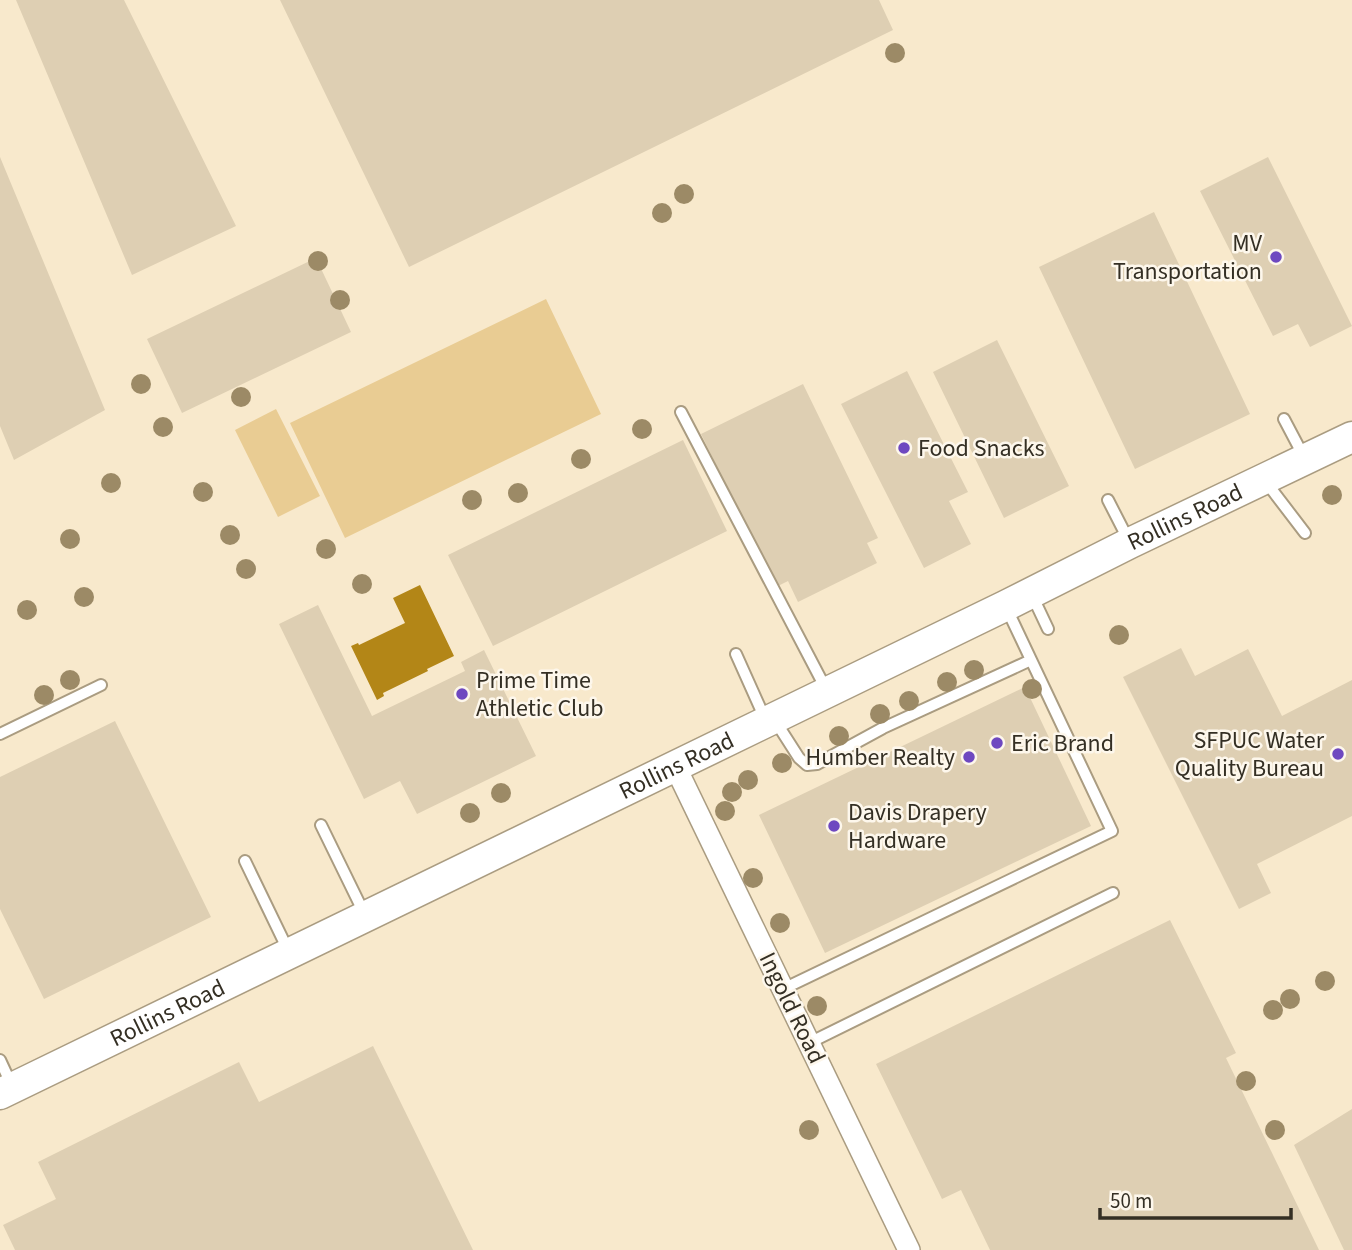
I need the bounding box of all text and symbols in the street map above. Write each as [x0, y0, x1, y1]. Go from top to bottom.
place label: MV Transportation [1113, 226, 1263, 289]
marker: MV Transportation [1268, 249, 1284, 265]
place label: Food Snacks [918, 431, 1045, 466]
marker: Food Snacks [896, 440, 912, 456]
street label: Rollins Road [1121, 474, 1248, 559]
place label: Prime Time Athletic Club [476, 663, 604, 726]
marker: Prime Time Athletic Club [454, 686, 470, 702]
street label: Rollins Road [613, 723, 740, 808]
place label: SFPUC Water Quality Bureau [1175, 723, 1325, 786]
place label: Eric Brand [1011, 726, 1114, 761]
marker: Eric Brand [989, 735, 1005, 751]
place label: Humber Realty [806, 740, 955, 775]
marker: SFPUC Water Quality Bureau [1330, 746, 1346, 762]
marker: Humber Realty [961, 749, 977, 765]
place label: Davis Drapery Hardware [848, 795, 987, 858]
marker: Davis Drapery Hardware [826, 818, 842, 834]
street label: Ingold Road [750, 946, 834, 1070]
street label: Rollins Road [104, 970, 231, 1056]
scale bar [1100, 1176, 1291, 1220]
text: 50 m [1110, 1186, 1152, 1216]

